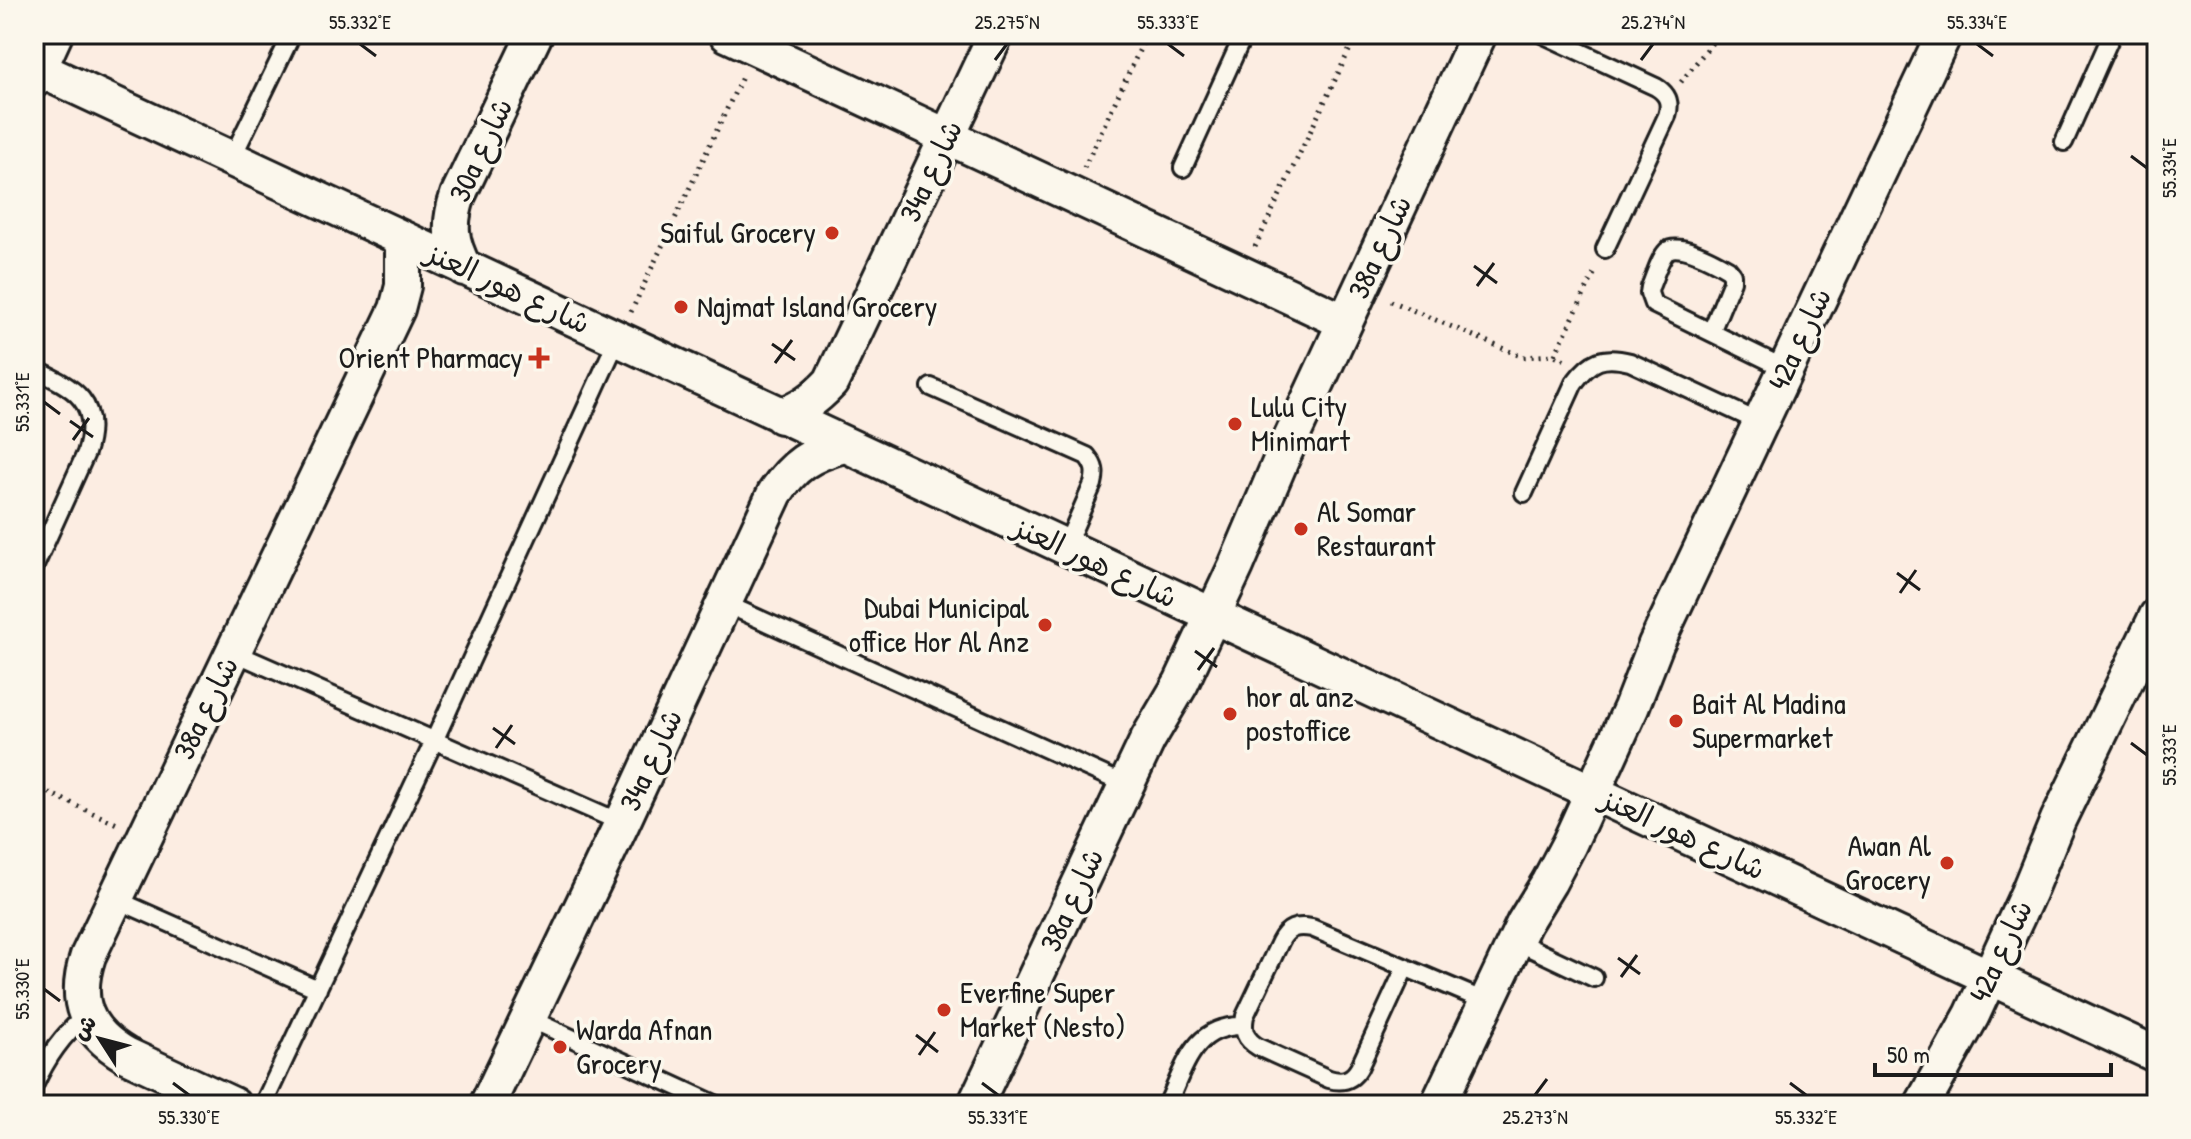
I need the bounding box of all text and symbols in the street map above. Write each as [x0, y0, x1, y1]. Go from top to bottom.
text: 55.332°E [329, 8, 391, 35]
text: 25.275°N [974, 8, 1040, 35]
text: 55.333°E [1137, 8, 1199, 35]
text: 25.274°N [1621, 8, 1685, 35]
text: 55.334°E [1947, 8, 2007, 35]
street label: 30a شارع [439, 91, 523, 209]
street label: 34a شارع [889, 113, 973, 229]
text: 55.334°E [2155, 138, 2182, 198]
street label: 38a شارع [1338, 188, 1422, 306]
place label: Saiful Grocery [660, 212, 816, 252]
marker: Saiful Grocery [823, 224, 841, 242]
street label: شارع هور العنز [416, 230, 597, 344]
street label: 42a شارع [1758, 281, 1842, 397]
place label: Najmat Island Grocery [697, 286, 938, 326]
marker: Najmat Island Grocery [672, 298, 690, 316]
place label: Orient Pharmacy [339, 337, 523, 377]
marker: Orient Pharmacy [530, 349, 548, 367]
text: 55.331°E [8, 372, 35, 432]
place label: Lulu City Minimart [1251, 386, 1351, 460]
marker: Lulu City Minimart [1226, 415, 1244, 433]
place label: Al Somar Restaurant [1317, 491, 1436, 565]
street label: شارع هور العنز [1003, 504, 1184, 618]
marker: Al Somar Restaurant [1292, 520, 1310, 538]
place label: Dubai Municipal office Hor Al Anz [849, 587, 1029, 661]
marker: Dubai Municipal office Hor Al Anz [1036, 616, 1054, 634]
street label: 38a شارع [163, 649, 249, 767]
place label: hor al anz postoffice [1246, 676, 1354, 750]
place label: Bait Al Madina Supermarket [1692, 683, 1846, 757]
street label: 34a شارع [609, 702, 693, 818]
marker: hor al anz postoffice [1221, 705, 1239, 723]
marker: Bait Al Madina Supermarket [1667, 712, 1685, 730]
text: 55.333°E [2155, 724, 2182, 786]
street label: شارع هور العنز [1591, 776, 1772, 890]
place label: Awan Al Grocery [1845, 825, 1931, 899]
street label: 38a شارع [1030, 841, 1114, 959]
marker: Awan Al Grocery [1938, 854, 1956, 872]
street label: 42a شارع [1959, 893, 2043, 1009]
text: 55.330°E [8, 958, 35, 1020]
place label: Everfine Super Market (Nesto) [960, 972, 1126, 1046]
north arrow [60, 999, 140, 1079]
marker: Everfine Super Market (Nesto) [935, 1001, 953, 1019]
text: ش [65, 1009, 103, 1046]
place label: Warda Afnan Grocery [576, 1009, 712, 1083]
scale bar [1875, 1027, 2111, 1077]
marker: Warda Afnan Grocery [551, 1038, 569, 1056]
text: 50 m [1887, 1038, 1930, 1070]
text: 55.330°E [158, 1103, 220, 1130]
text: 55.331°E [968, 1103, 1028, 1130]
text: 25.273°N [1502, 1103, 1568, 1130]
text: 55.332°E [1775, 1103, 1837, 1130]

